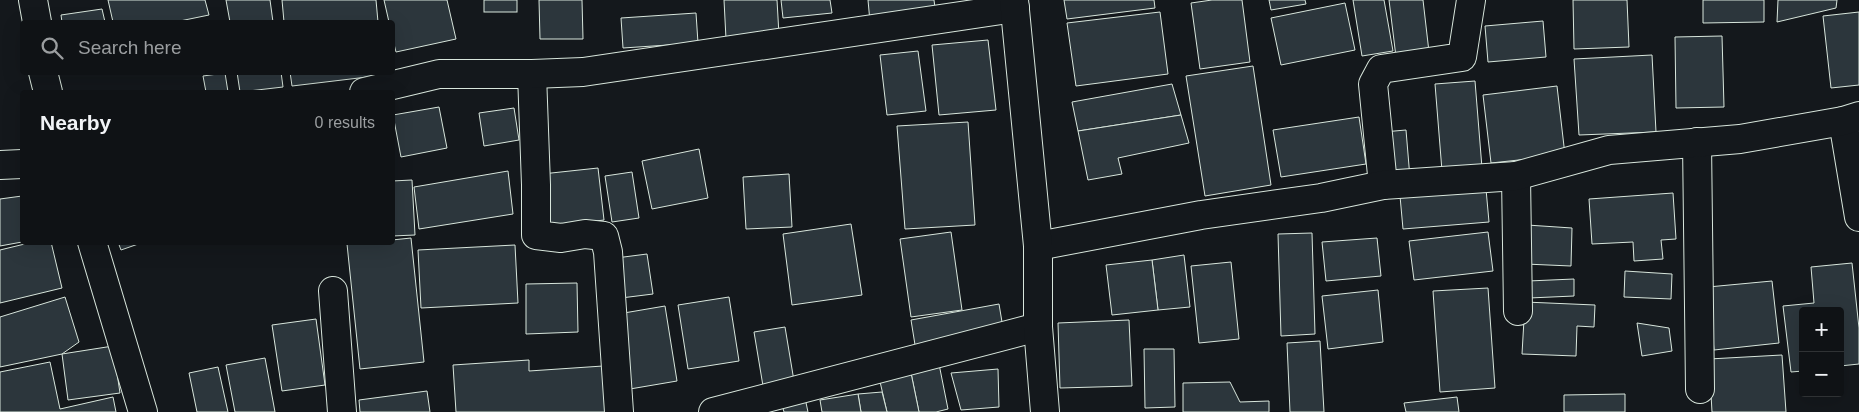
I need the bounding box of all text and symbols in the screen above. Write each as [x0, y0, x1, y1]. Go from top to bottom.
search box [20, 20, 395, 75]
icon: search [38, 34, 66, 62]
text: Search here [78, 37, 182, 58]
text: Nearby [40, 111, 111, 134]
text: 0 results [315, 114, 375, 131]
map controls [1799, 307, 1844, 397]
button: + [1799, 307, 1844, 352]
button: − [1799, 352, 1844, 397]

